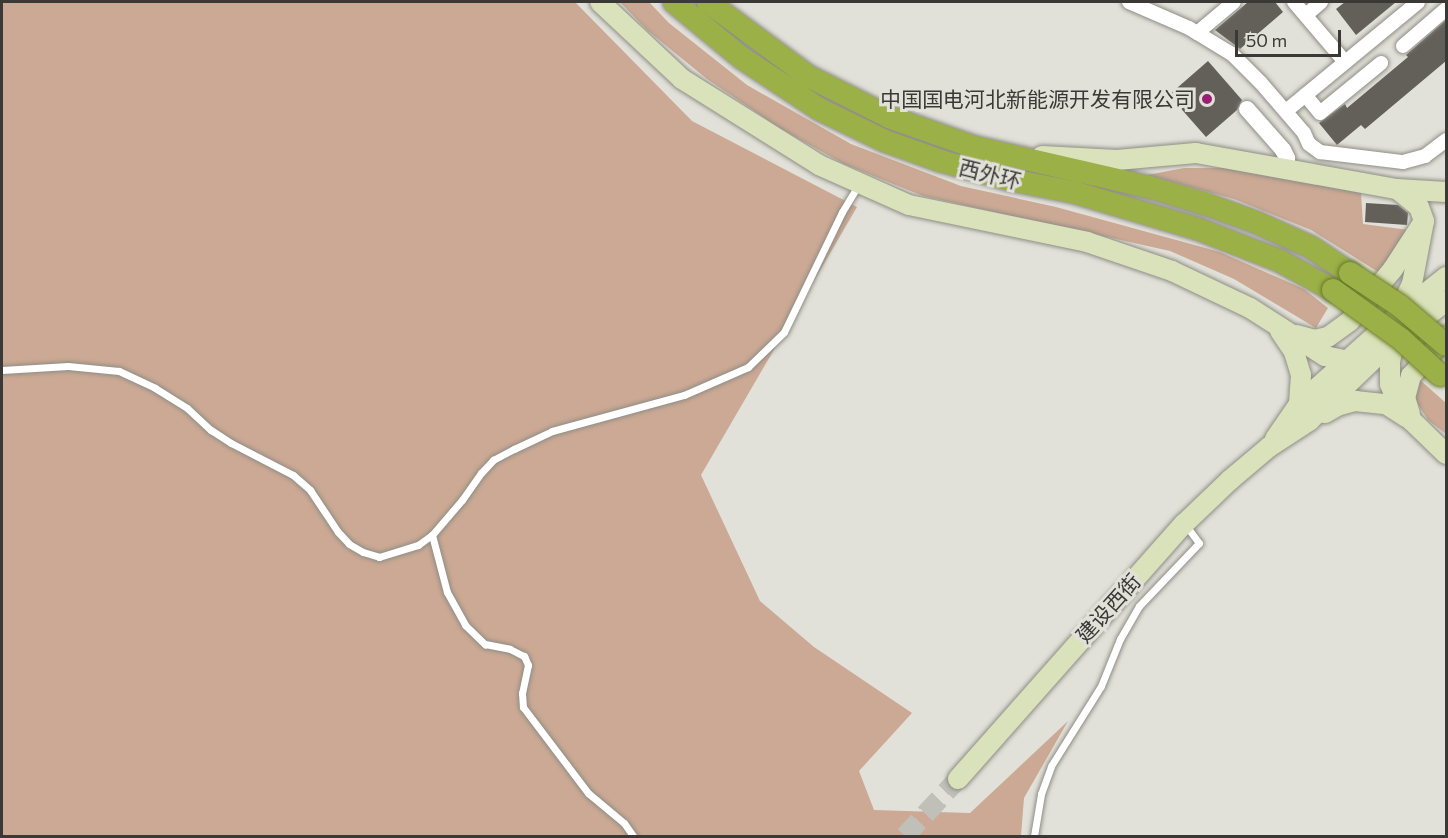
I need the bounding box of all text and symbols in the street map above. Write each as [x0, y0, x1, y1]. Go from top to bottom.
scale bar [1238, 18, 1344, 56]
text: 50 m [1246, 29, 1287, 51]
place label: 中国国电河北新能源开发有限公司 [880, 86, 1195, 112]
marker: 中国国电河北新能源开发有限公司 [1200, 92, 1214, 106]
street label: 西外环 [956, 154, 1024, 194]
street label: 建设西街 [1071, 568, 1145, 648]

